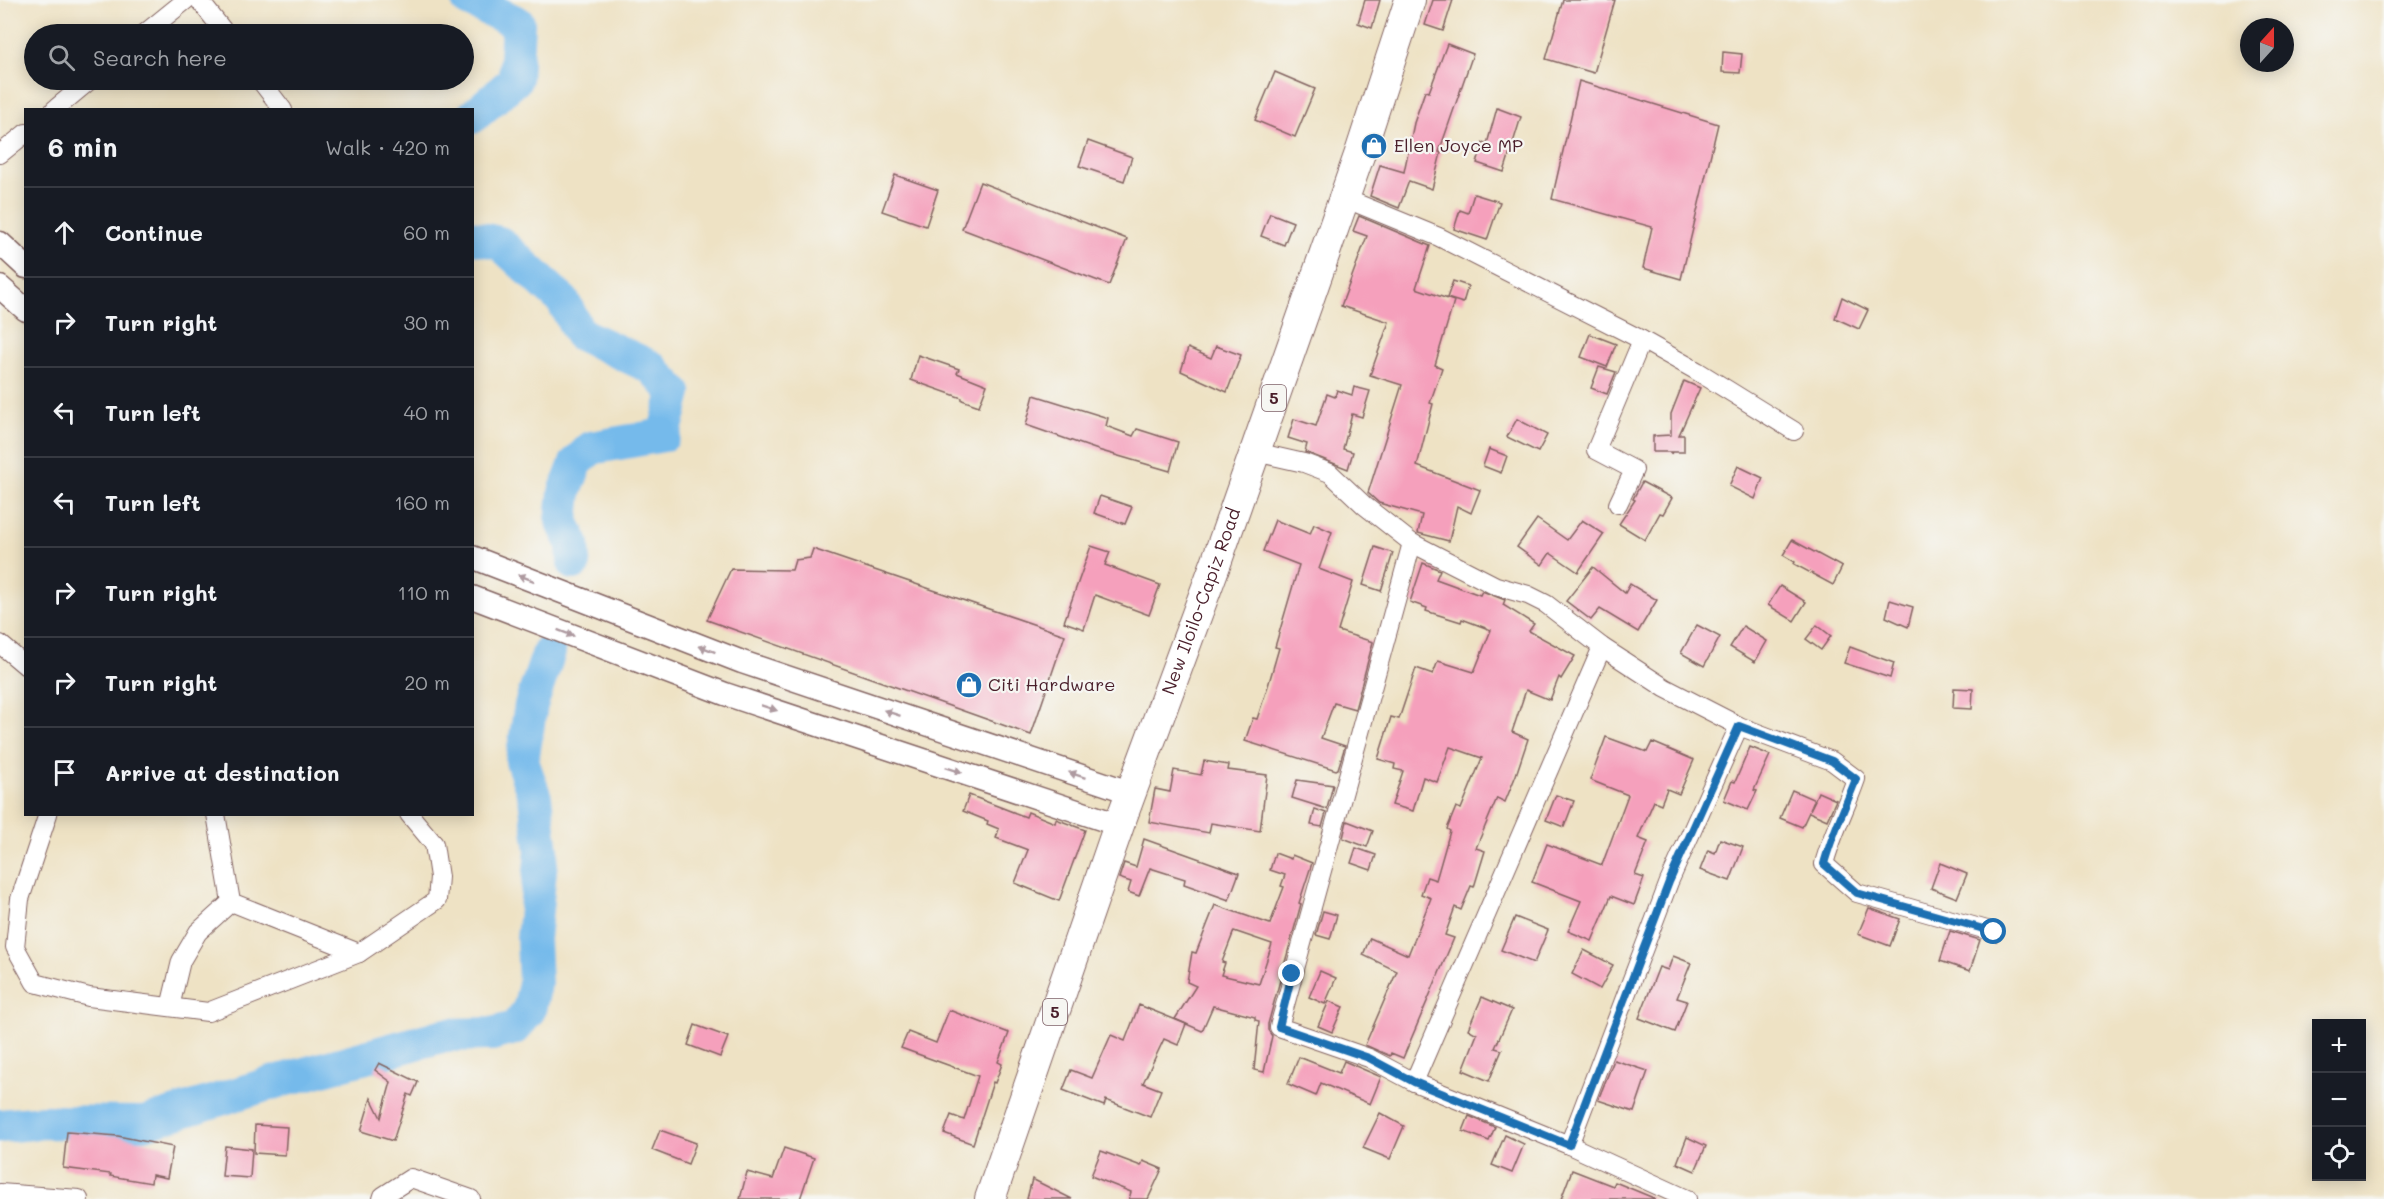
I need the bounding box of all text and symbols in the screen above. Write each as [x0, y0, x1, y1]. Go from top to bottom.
north arrow [2240, 18, 2294, 72]
search box [24, 24, 474, 90]
icon: search [45, 41, 78, 74]
text: Search here [93, 43, 227, 72]
text: 6 min [48, 130, 117, 164]
shop icon: Ellen Joyce MP [1359, 131, 1389, 161]
place label: Ellen Joyce MP [1394, 133, 1523, 157]
text: Walk · 420 m [325, 134, 450, 160]
icon: ahead [48, 216, 81, 249]
text: Continue [105, 218, 203, 247]
text: 60 m [403, 219, 450, 245]
icon: right [48, 306, 81, 339]
text: Turn right [105, 308, 217, 337]
text: 30 m [404, 309, 450, 335]
road number: 5 [1262, 385, 1286, 411]
icon: left [48, 396, 81, 429]
text: Turn left [105, 398, 201, 427]
text: 40 m [404, 399, 450, 425]
icon: left [48, 486, 81, 519]
text: Turn left [105, 488, 201, 517]
text: 160 m [394, 489, 450, 515]
street label: New Iloilo-Capiz Road [1155, 504, 1245, 698]
one-way arrow [517, 573, 535, 582]
icon: right [48, 576, 81, 609]
text: Turn right [105, 578, 217, 607]
text: 110 m [397, 579, 450, 605]
one-way arrow [558, 628, 576, 638]
one-way arrow [698, 644, 716, 654]
icon: right [48, 666, 81, 699]
text: Turn right [105, 668, 217, 697]
text: 20 m [404, 669, 450, 695]
shop icon: Citi Hardware [954, 670, 984, 700]
place label: Citi Hardware [988, 672, 1115, 696]
one-way arrow [760, 704, 778, 714]
one-way arrow [883, 707, 901, 717]
icon: arrive [48, 756, 81, 789]
text: Arrive at destination [105, 758, 340, 787]
one-way arrow [945, 766, 963, 775]
one-way arrow [1068, 769, 1086, 779]
route start [1980, 918, 2006, 944]
route end [1278, 960, 1304, 986]
road number: 5 [1043, 999, 1067, 1025]
map controls [2312, 1019, 2366, 1181]
button: + [2312, 1019, 2366, 1073]
button: − [2312, 1073, 2366, 1127]
button: locate [2312, 1127, 2366, 1181]

